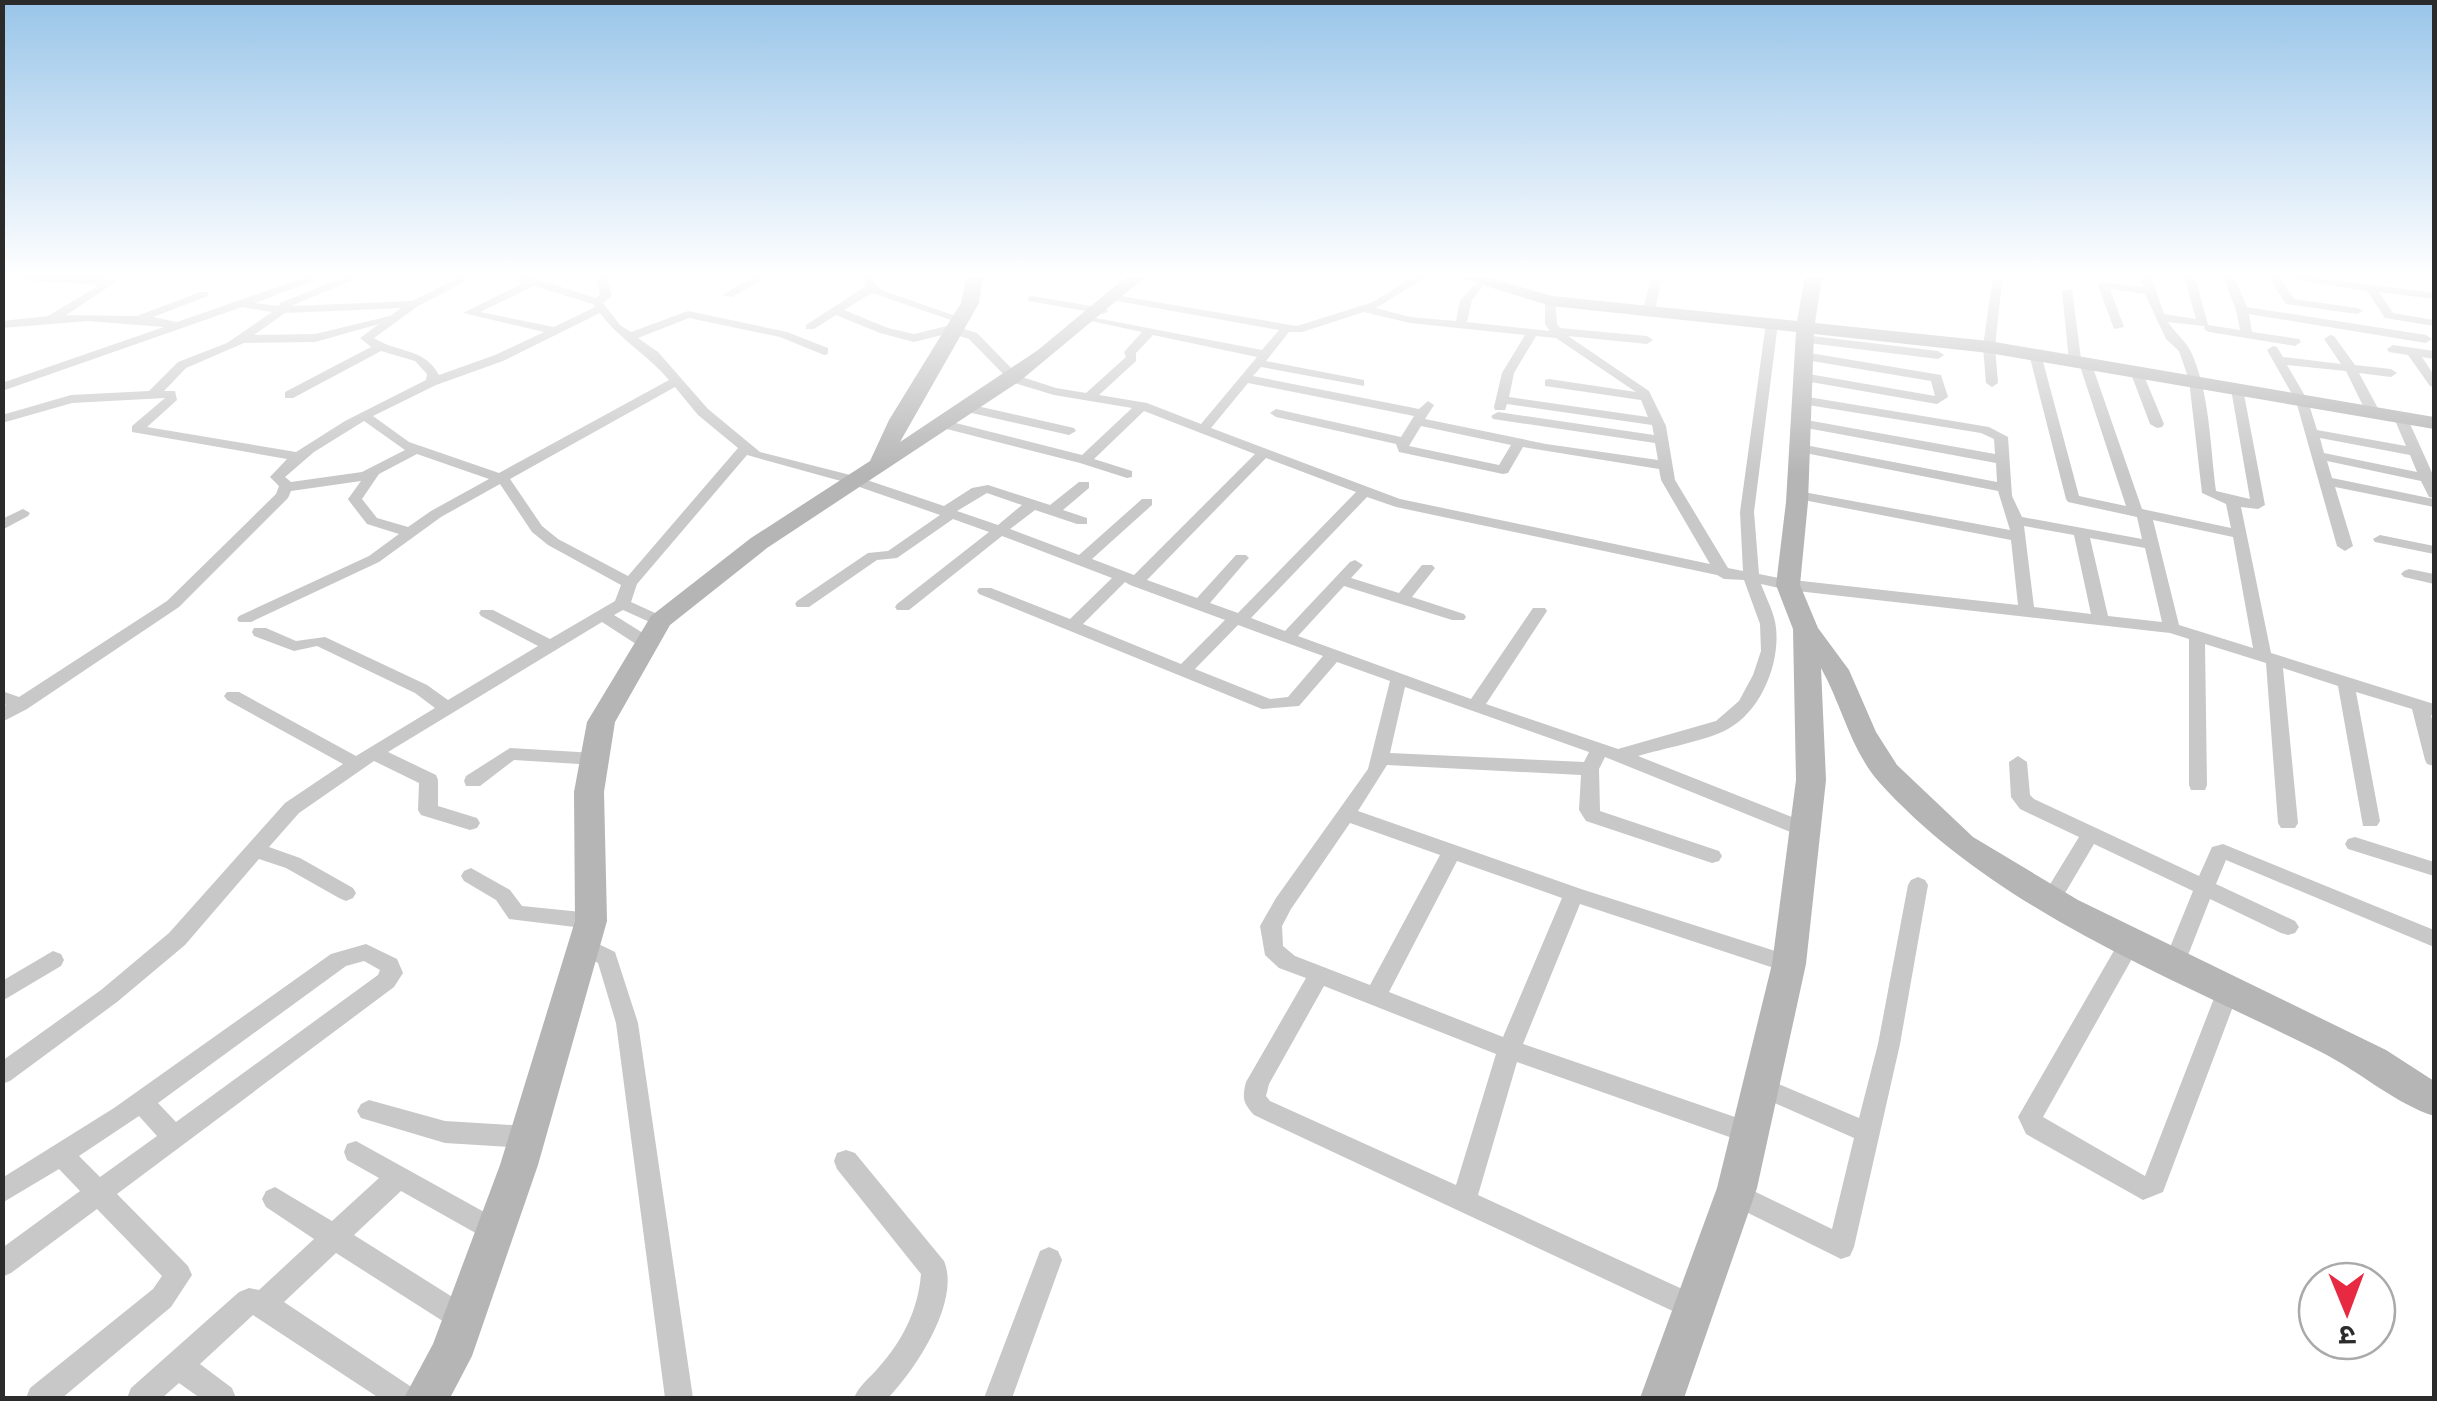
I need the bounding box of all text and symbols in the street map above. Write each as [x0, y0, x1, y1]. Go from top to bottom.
north arrow [2297, 1261, 2397, 1361]
text: उ [2338, 1315, 2356, 1356]

